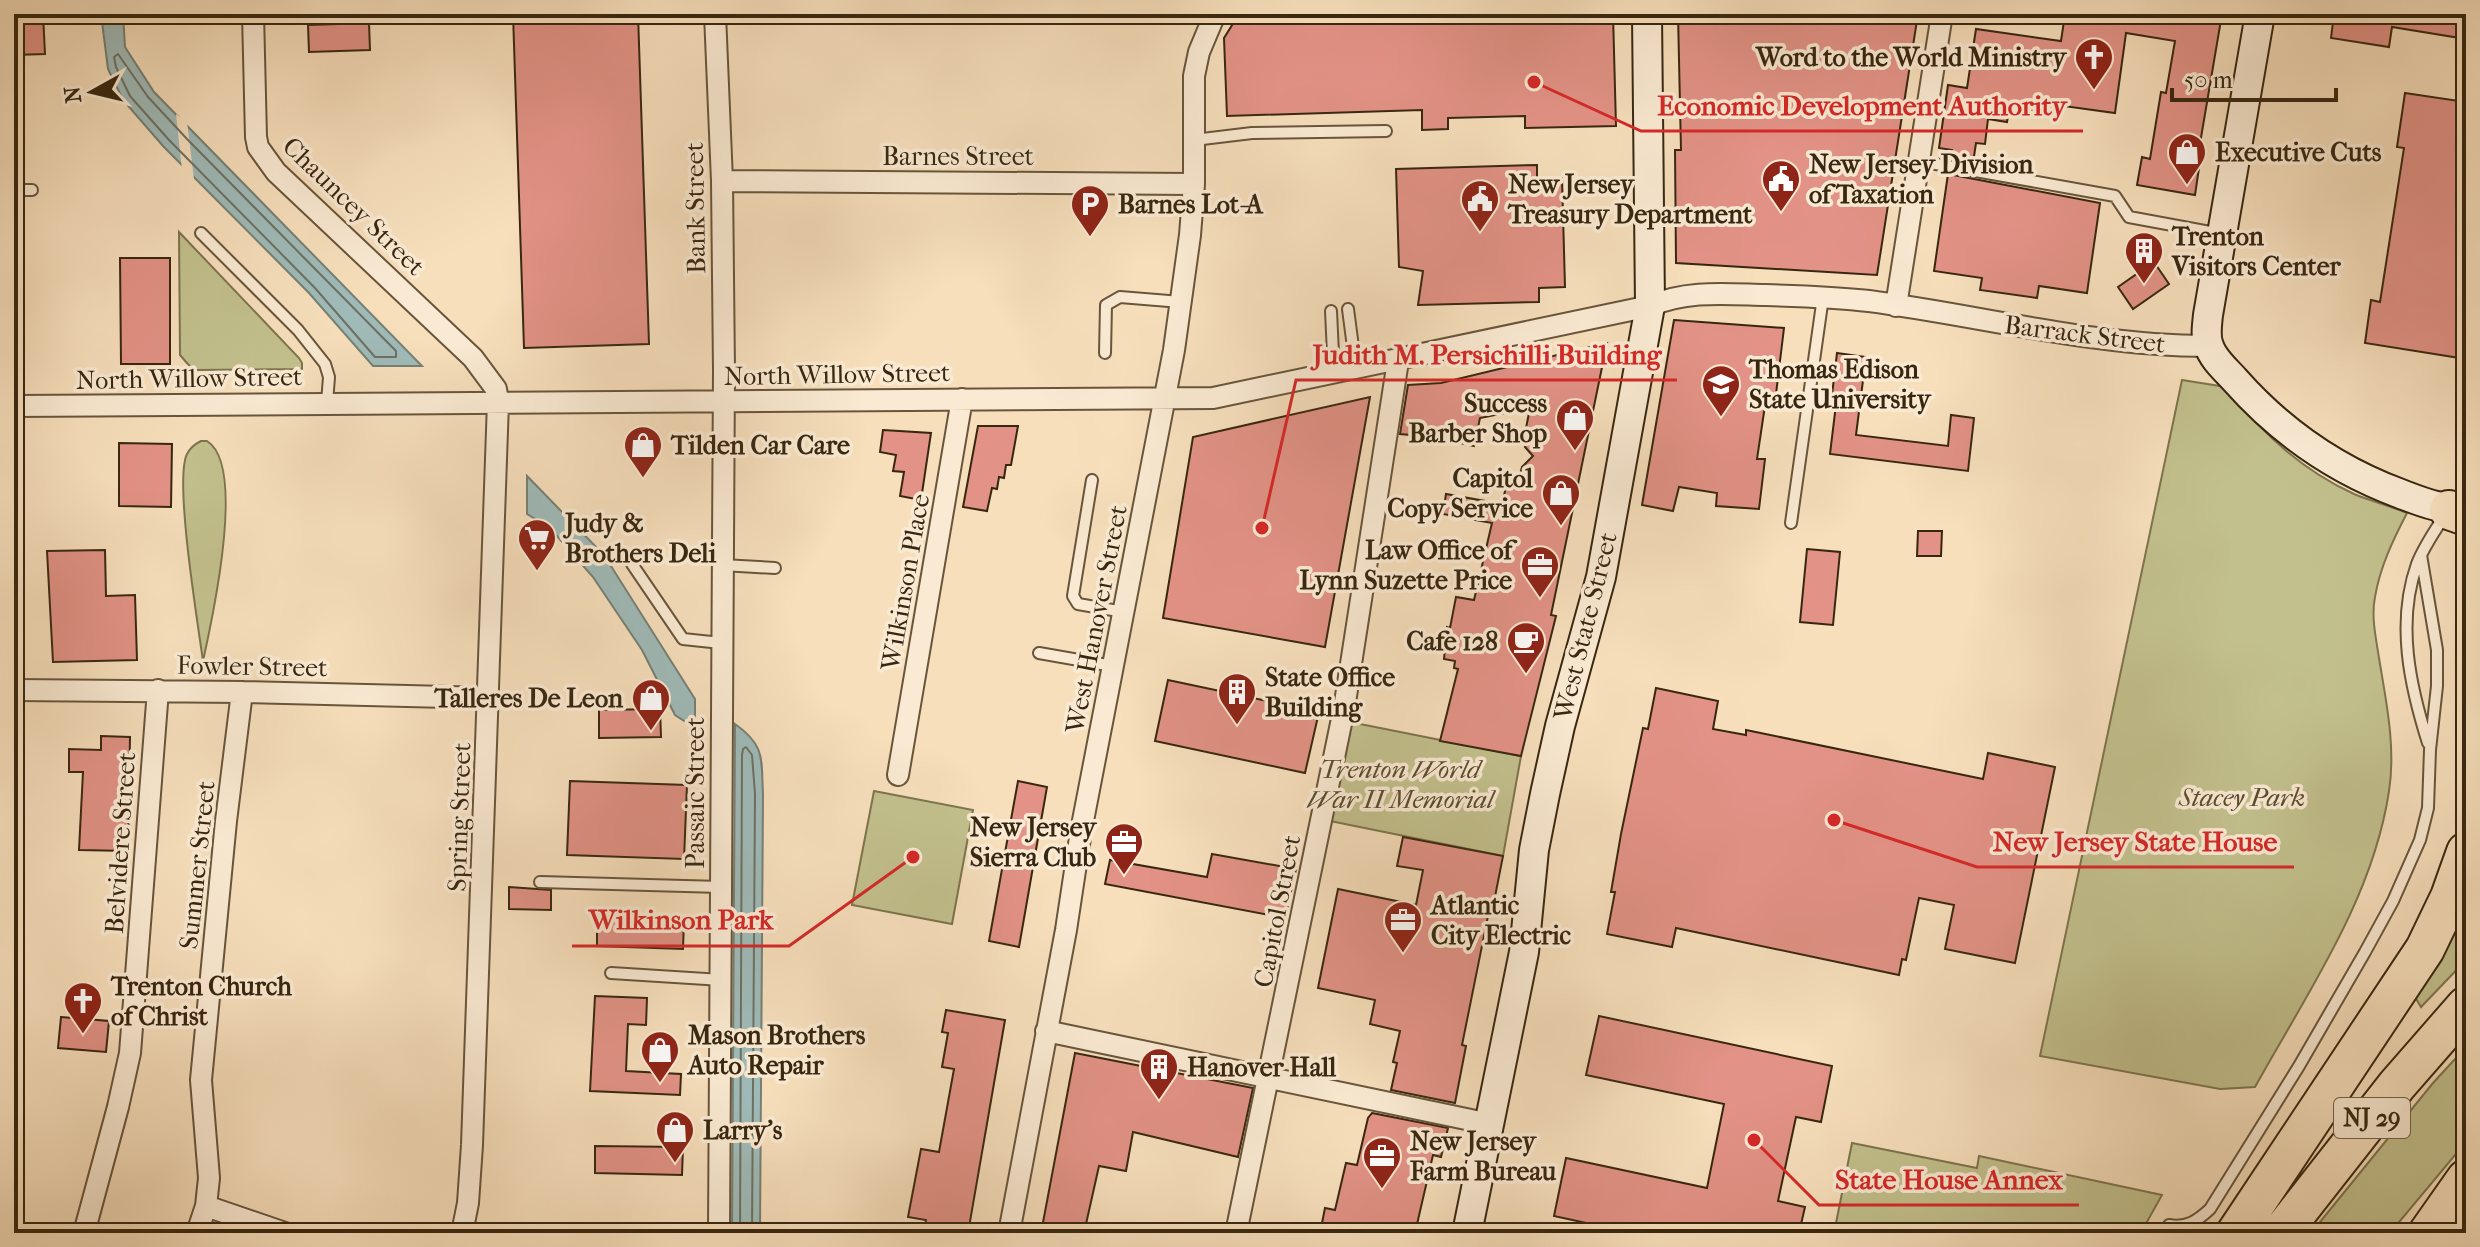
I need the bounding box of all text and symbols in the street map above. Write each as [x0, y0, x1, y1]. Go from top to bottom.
church icon: Word to the World Ministry [2073, 36, 2115, 91]
place label: Word to the World Ministry [1755, 42, 2068, 73]
north arrow [52, 52, 132, 132]
scale bar [2172, 52, 2336, 102]
text: 50 m [2184, 66, 2233, 94]
callout: Economic Development Authority [1641, 79, 2083, 131]
text: N [59, 84, 87, 105]
text: Economic Development Authority [1657, 89, 2069, 122]
street label: Chauncey Street [276, 131, 432, 283]
shop icon: Executive Cuts [2166, 131, 2208, 186]
place label: Executive Cuts [2215, 137, 2382, 168]
street label: Bank Street [679, 141, 712, 274]
street label: Barnes Street [882, 141, 1035, 172]
place label: New Jersey Division of Taxation [1809, 149, 2034, 210]
public building icon: New Jersey Division of Taxation [1760, 158, 1802, 213]
place label: New Jersey Treasury Department [1507, 169, 1753, 230]
public building icon: New Jersey Treasury Department [1459, 178, 1501, 233]
parking icon: Barnes Lot-A [1069, 183, 1111, 238]
place label: Barnes Lot-A [1118, 189, 1264, 220]
place label: Trenton Visitors Center [2171, 221, 2342, 282]
building icon: Trenton Visitors Center [2123, 230, 2165, 285]
street label: Barrack Street [2003, 309, 2168, 360]
callout: Judith M. Persichilli Building [1296, 328, 1677, 380]
text: Judith M. Persichilli Building [1310, 338, 1663, 371]
place label: Thomas Edison State University [1748, 354, 1933, 415]
street label: North Willow Street [724, 357, 951, 392]
street label: North Willow Street [76, 361, 303, 396]
school or university icon: Thomas Edison State University [1700, 363, 1742, 418]
place label: Success Barber Shop [1409, 388, 1547, 449]
shop icon: Success Barber Shop [1554, 397, 1596, 452]
shop icon: Tilden Car Care [622, 424, 664, 479]
place label: Tilden Car Care [670, 430, 850, 461]
place label: Capitol Copy Service [1387, 463, 1534, 524]
shop icon: Capitol Copy Service [1540, 472, 1582, 527]
street label: Wilkinson Place [875, 491, 936, 674]
street label: West Hanover Street [1059, 502, 1134, 737]
place label: Judy & Brothers Deli [562, 508, 716, 569]
supermarket icon: Judy & Brothers Deli [516, 517, 558, 572]
street label: West State Street [1547, 528, 1624, 724]
place label: Law Office of Lynn Suzette Price [1299, 535, 1517, 596]
office icon: Law Office of Lynn Suzette Price [1519, 544, 1561, 599]
cafe icon: Cafe 128 [1505, 620, 1547, 675]
place label: Cafe 128 [1406, 626, 1498, 657]
street label: Fowler Street [176, 650, 328, 683]
place label: State Office Building [1265, 662, 1395, 723]
building icon: State Office Building [1216, 671, 1258, 726]
shop icon: Talleres De Leon [630, 677, 672, 732]
place label: Talleres De Leon [434, 683, 624, 714]
street label: Passaic Street [680, 716, 711, 869]
street label: Spring Street [441, 741, 478, 892]
street label: Belvidere Street [99, 750, 142, 935]
park label: Trenton World War II Memorial [1306, 754, 1496, 815]
street label: Summer Street [173, 779, 222, 951]
park label: Stacey Park [2178, 782, 2305, 813]
place label: New Jersey Sierra Club [970, 812, 1098, 873]
callout: New Jersey State House [1977, 815, 2294, 867]
office icon: New Jersey Sierra Club [1103, 821, 1145, 876]
text: New Jersey State House [1993, 825, 2277, 858]
street label: Capitol Street [1248, 832, 1308, 990]
place label: Atlantic City Electric [1429, 890, 1572, 951]
callout: Wilkinson Park [572, 894, 789, 946]
office icon: Atlantic City Electric [1382, 899, 1424, 954]
text: Wilkinson Park [588, 903, 775, 936]
place label: Trenton Church of Christ [110, 971, 292, 1032]
church icon: Trenton Church of Christ [62, 980, 104, 1035]
place label: Mason Brothers Auto Repair [686, 1020, 866, 1081]
shop icon: Mason Brothers Auto Repair [639, 1029, 681, 1084]
building icon: Hanover Hall [1138, 1046, 1180, 1101]
place label: Hanover Hall [1187, 1052, 1337, 1083]
road number: NJ 29 [2334, 1098, 2410, 1138]
shop icon: Larry's [654, 1109, 696, 1164]
place label: Larry's [703, 1115, 783, 1146]
place label: New Jersey Farm Bureau [1409, 1126, 1556, 1187]
office icon: New Jersey Farm Bureau [1361, 1135, 1403, 1190]
callout: State House Annex [1819, 1153, 2079, 1205]
text: State House Annex [1835, 1163, 2063, 1196]

